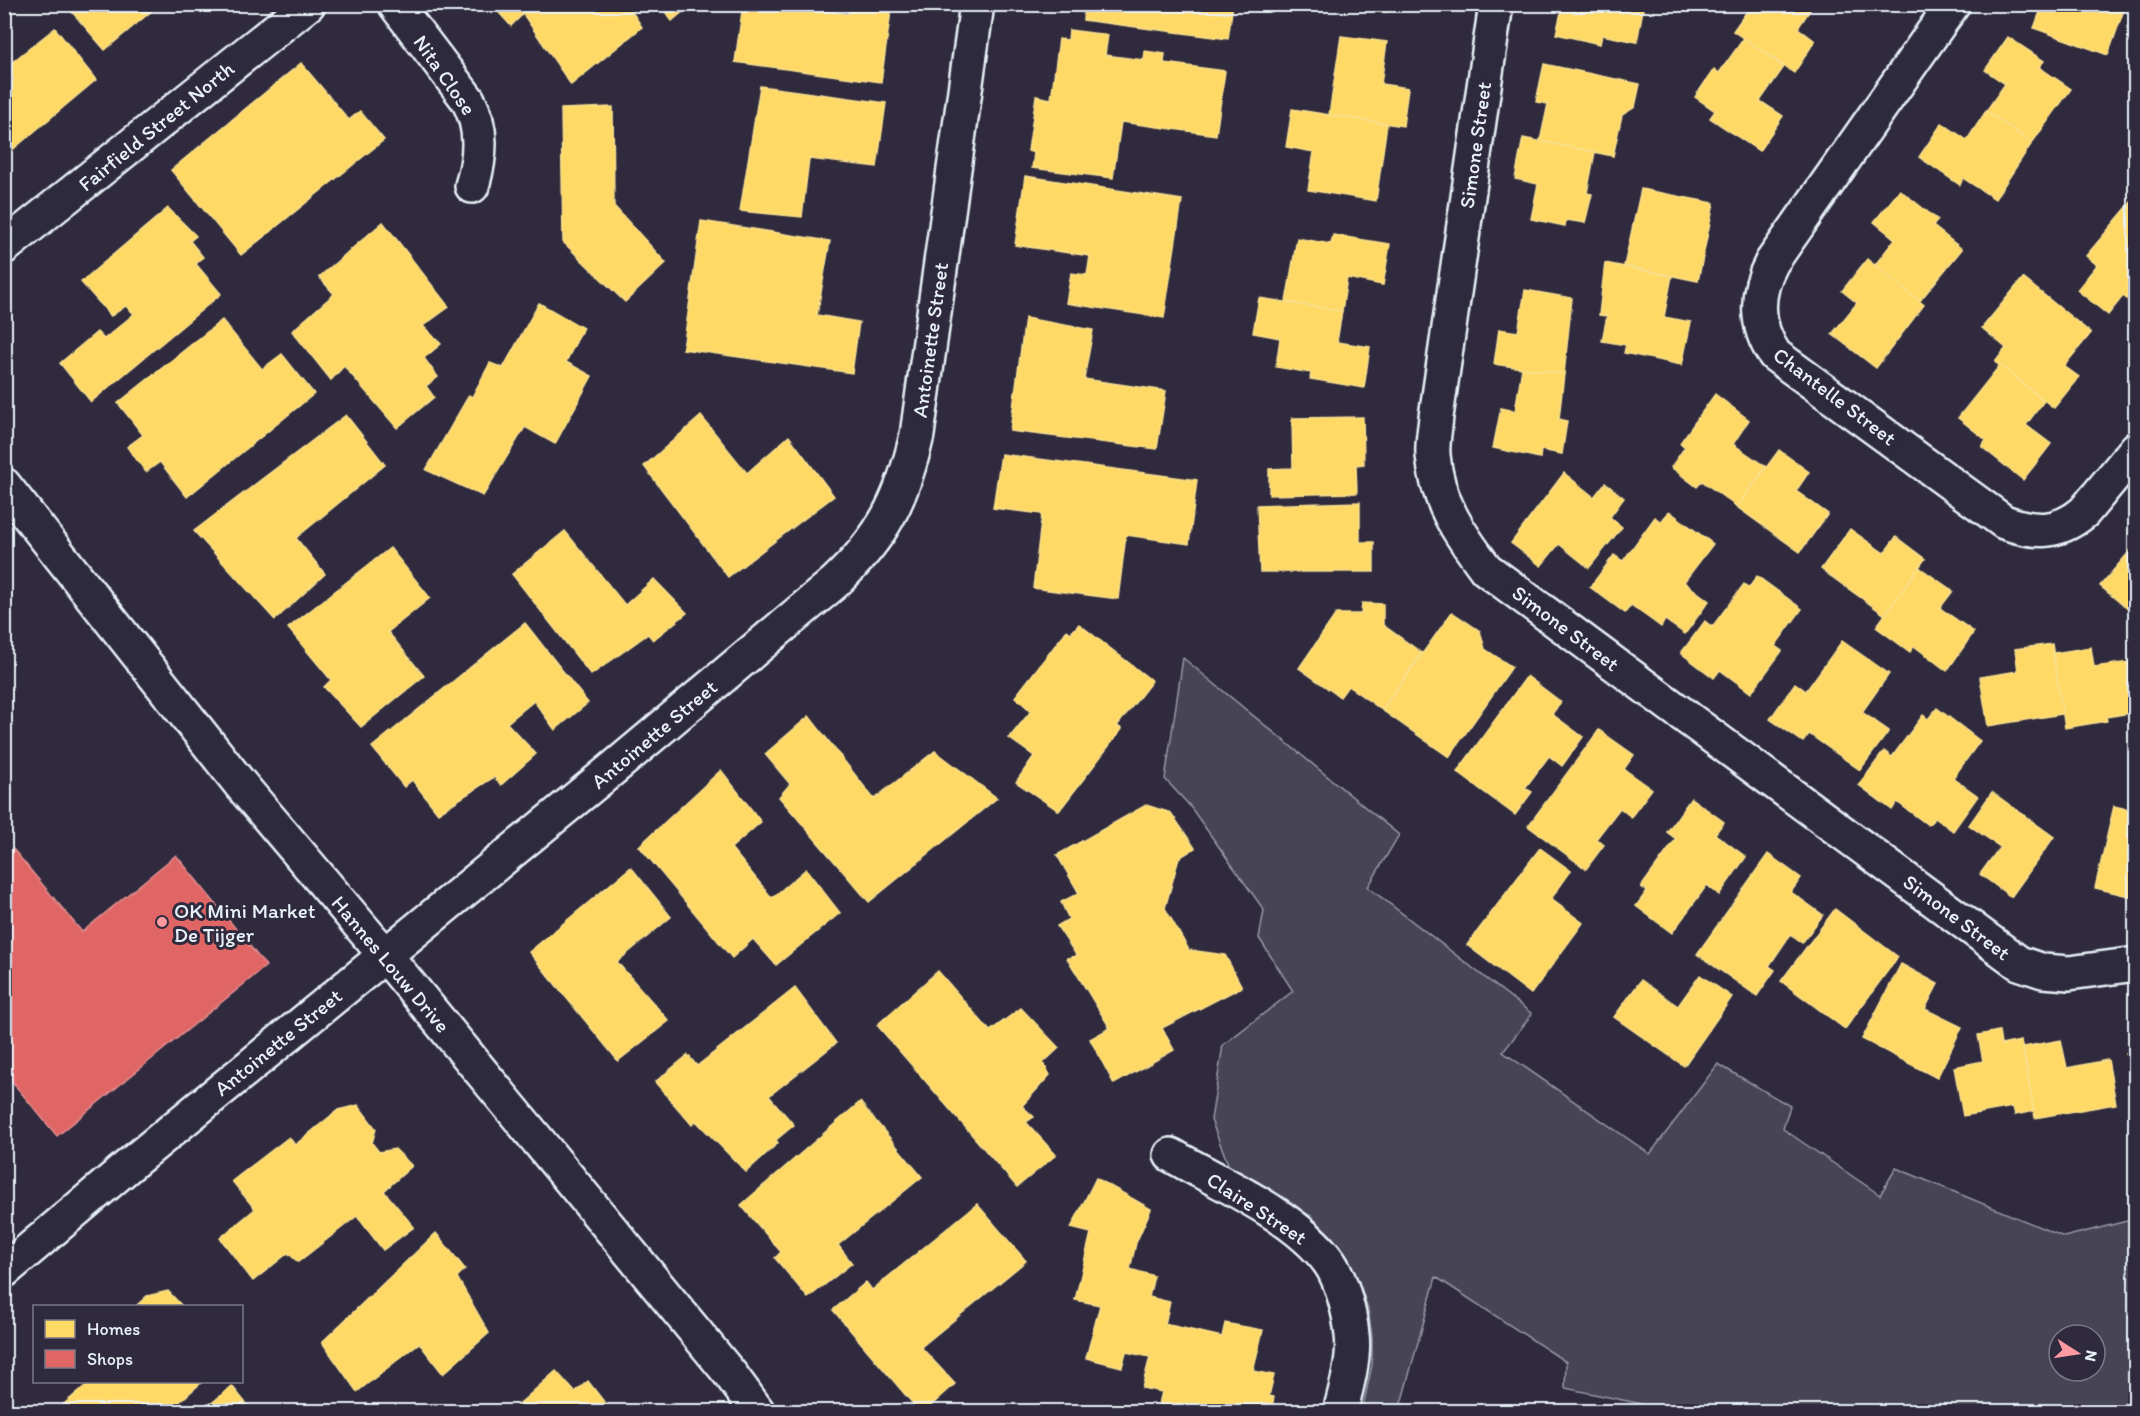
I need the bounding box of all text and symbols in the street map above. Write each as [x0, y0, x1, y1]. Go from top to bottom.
street label: Nita Close [408, 30, 482, 120]
street label: Fairfield Street North [73, 56, 239, 196]
street label: Simone Street [1454, 80, 1496, 210]
street label: Antoinette Street [907, 261, 953, 419]
street label: Chantelle Street [1769, 342, 1902, 450]
street label: Simone Street [1508, 580, 1625, 676]
street label: Antoinette Street [586, 674, 722, 794]
street label: Simone Street [1899, 869, 2016, 965]
street label: Hannes Louw Drive [326, 890, 456, 1038]
place label: OK Mini Market De Tijger [174, 898, 316, 947]
marker: OK Mini Market De Tijger [155, 915, 169, 929]
street label: Antoinette Street [209, 983, 347, 1101]
street label: Claire Street [1202, 1166, 1312, 1250]
legend [33, 1305, 243, 1383]
text: Homes [87, 1318, 140, 1340]
north arrow [2047, 1323, 2107, 1383]
text: Shops [87, 1348, 133, 1370]
text: N [2081, 1349, 2102, 1363]

